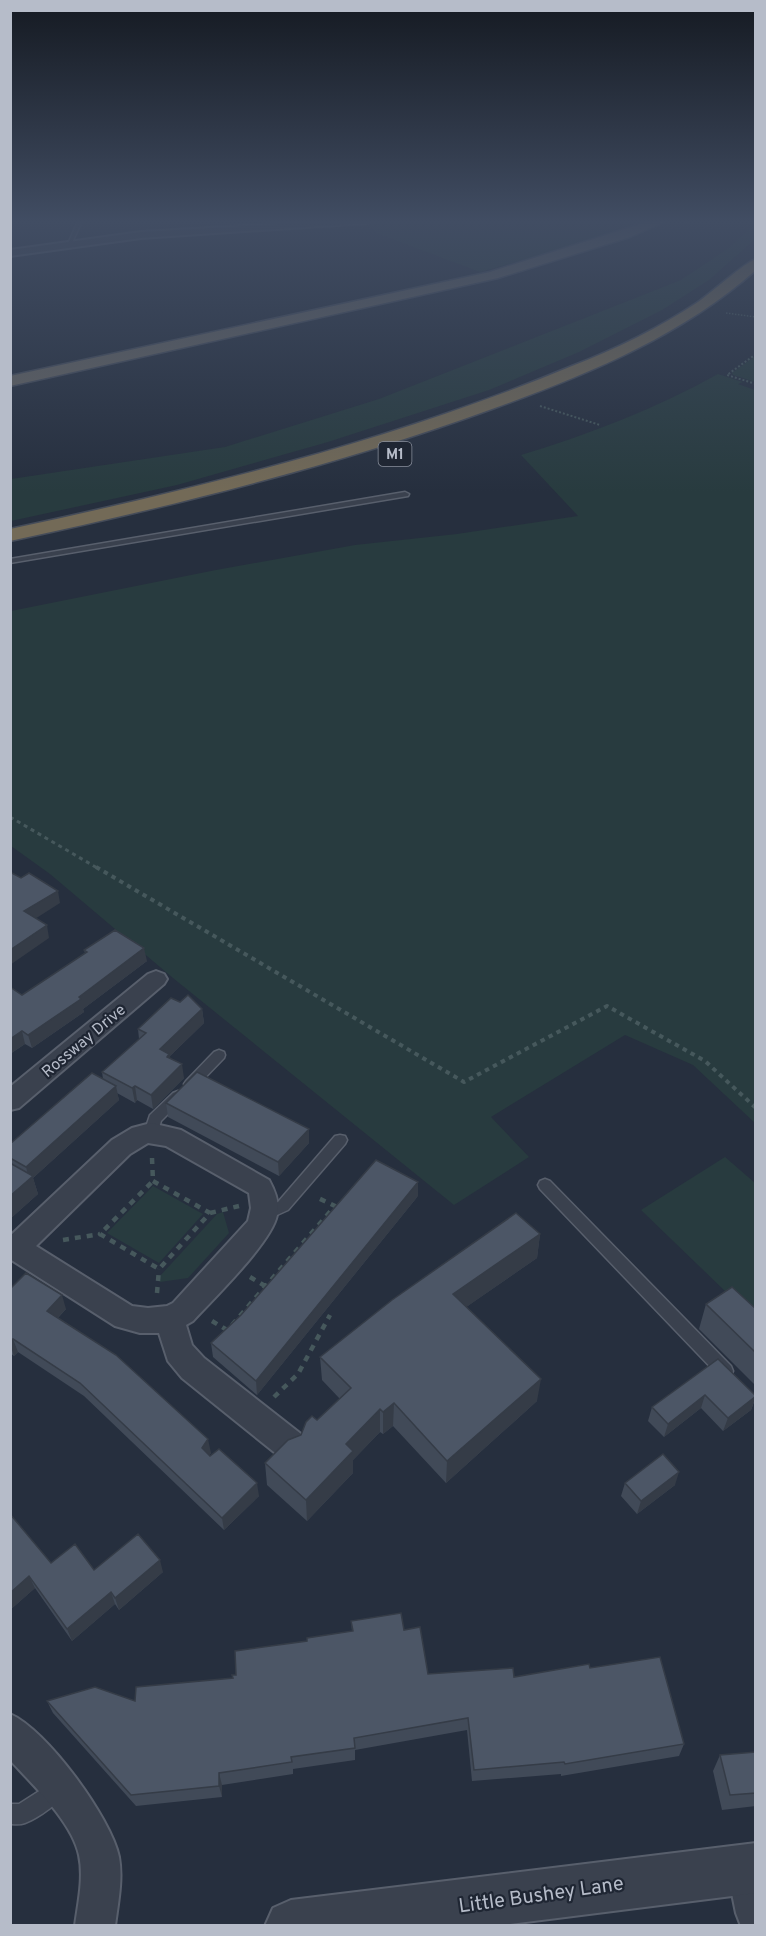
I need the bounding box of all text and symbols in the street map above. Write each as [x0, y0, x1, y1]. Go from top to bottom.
road number: M1 [378, 442, 412, 466]
street label: Rossway Drive [38, 1001, 130, 1083]
street label: Little Bushey Lane [457, 1872, 626, 1920]

